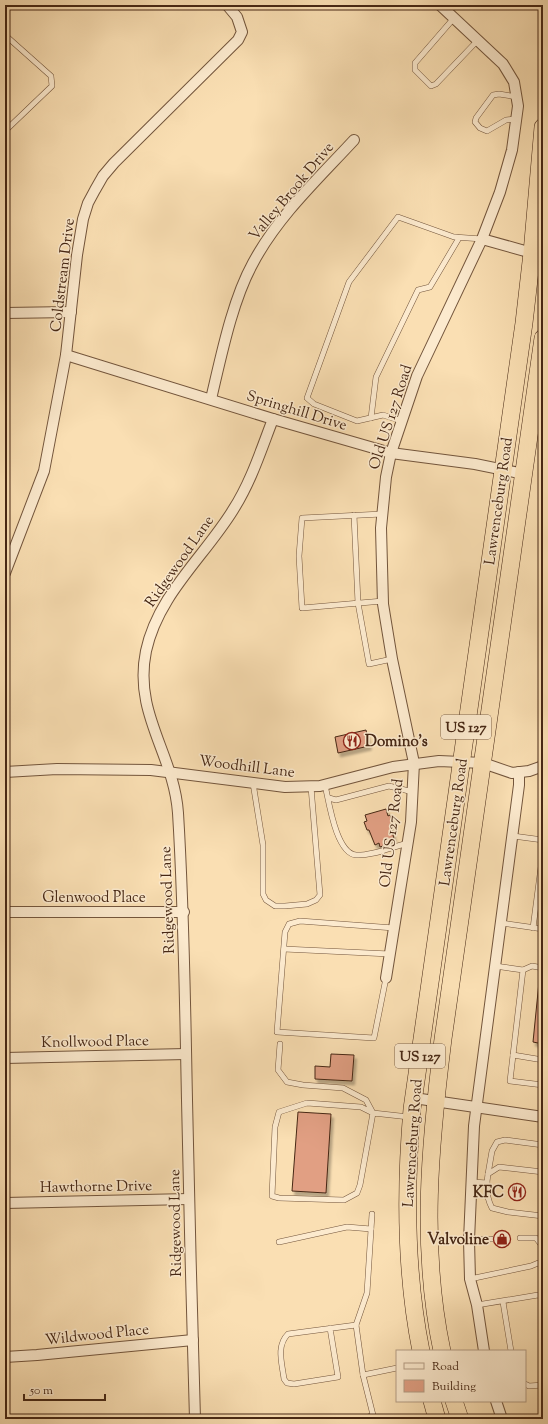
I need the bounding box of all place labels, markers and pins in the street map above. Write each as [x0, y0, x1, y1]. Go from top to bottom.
restaurant icon: Domino's [342, 731, 362, 751]
place label: Domino's [365, 732, 428, 753]
restaurant icon: KFC [507, 1182, 527, 1202]
place label: KFC [473, 1183, 504, 1204]
shop icon: Valvoline [492, 1229, 512, 1249]
place label: Valvoline [427, 1230, 489, 1251]

